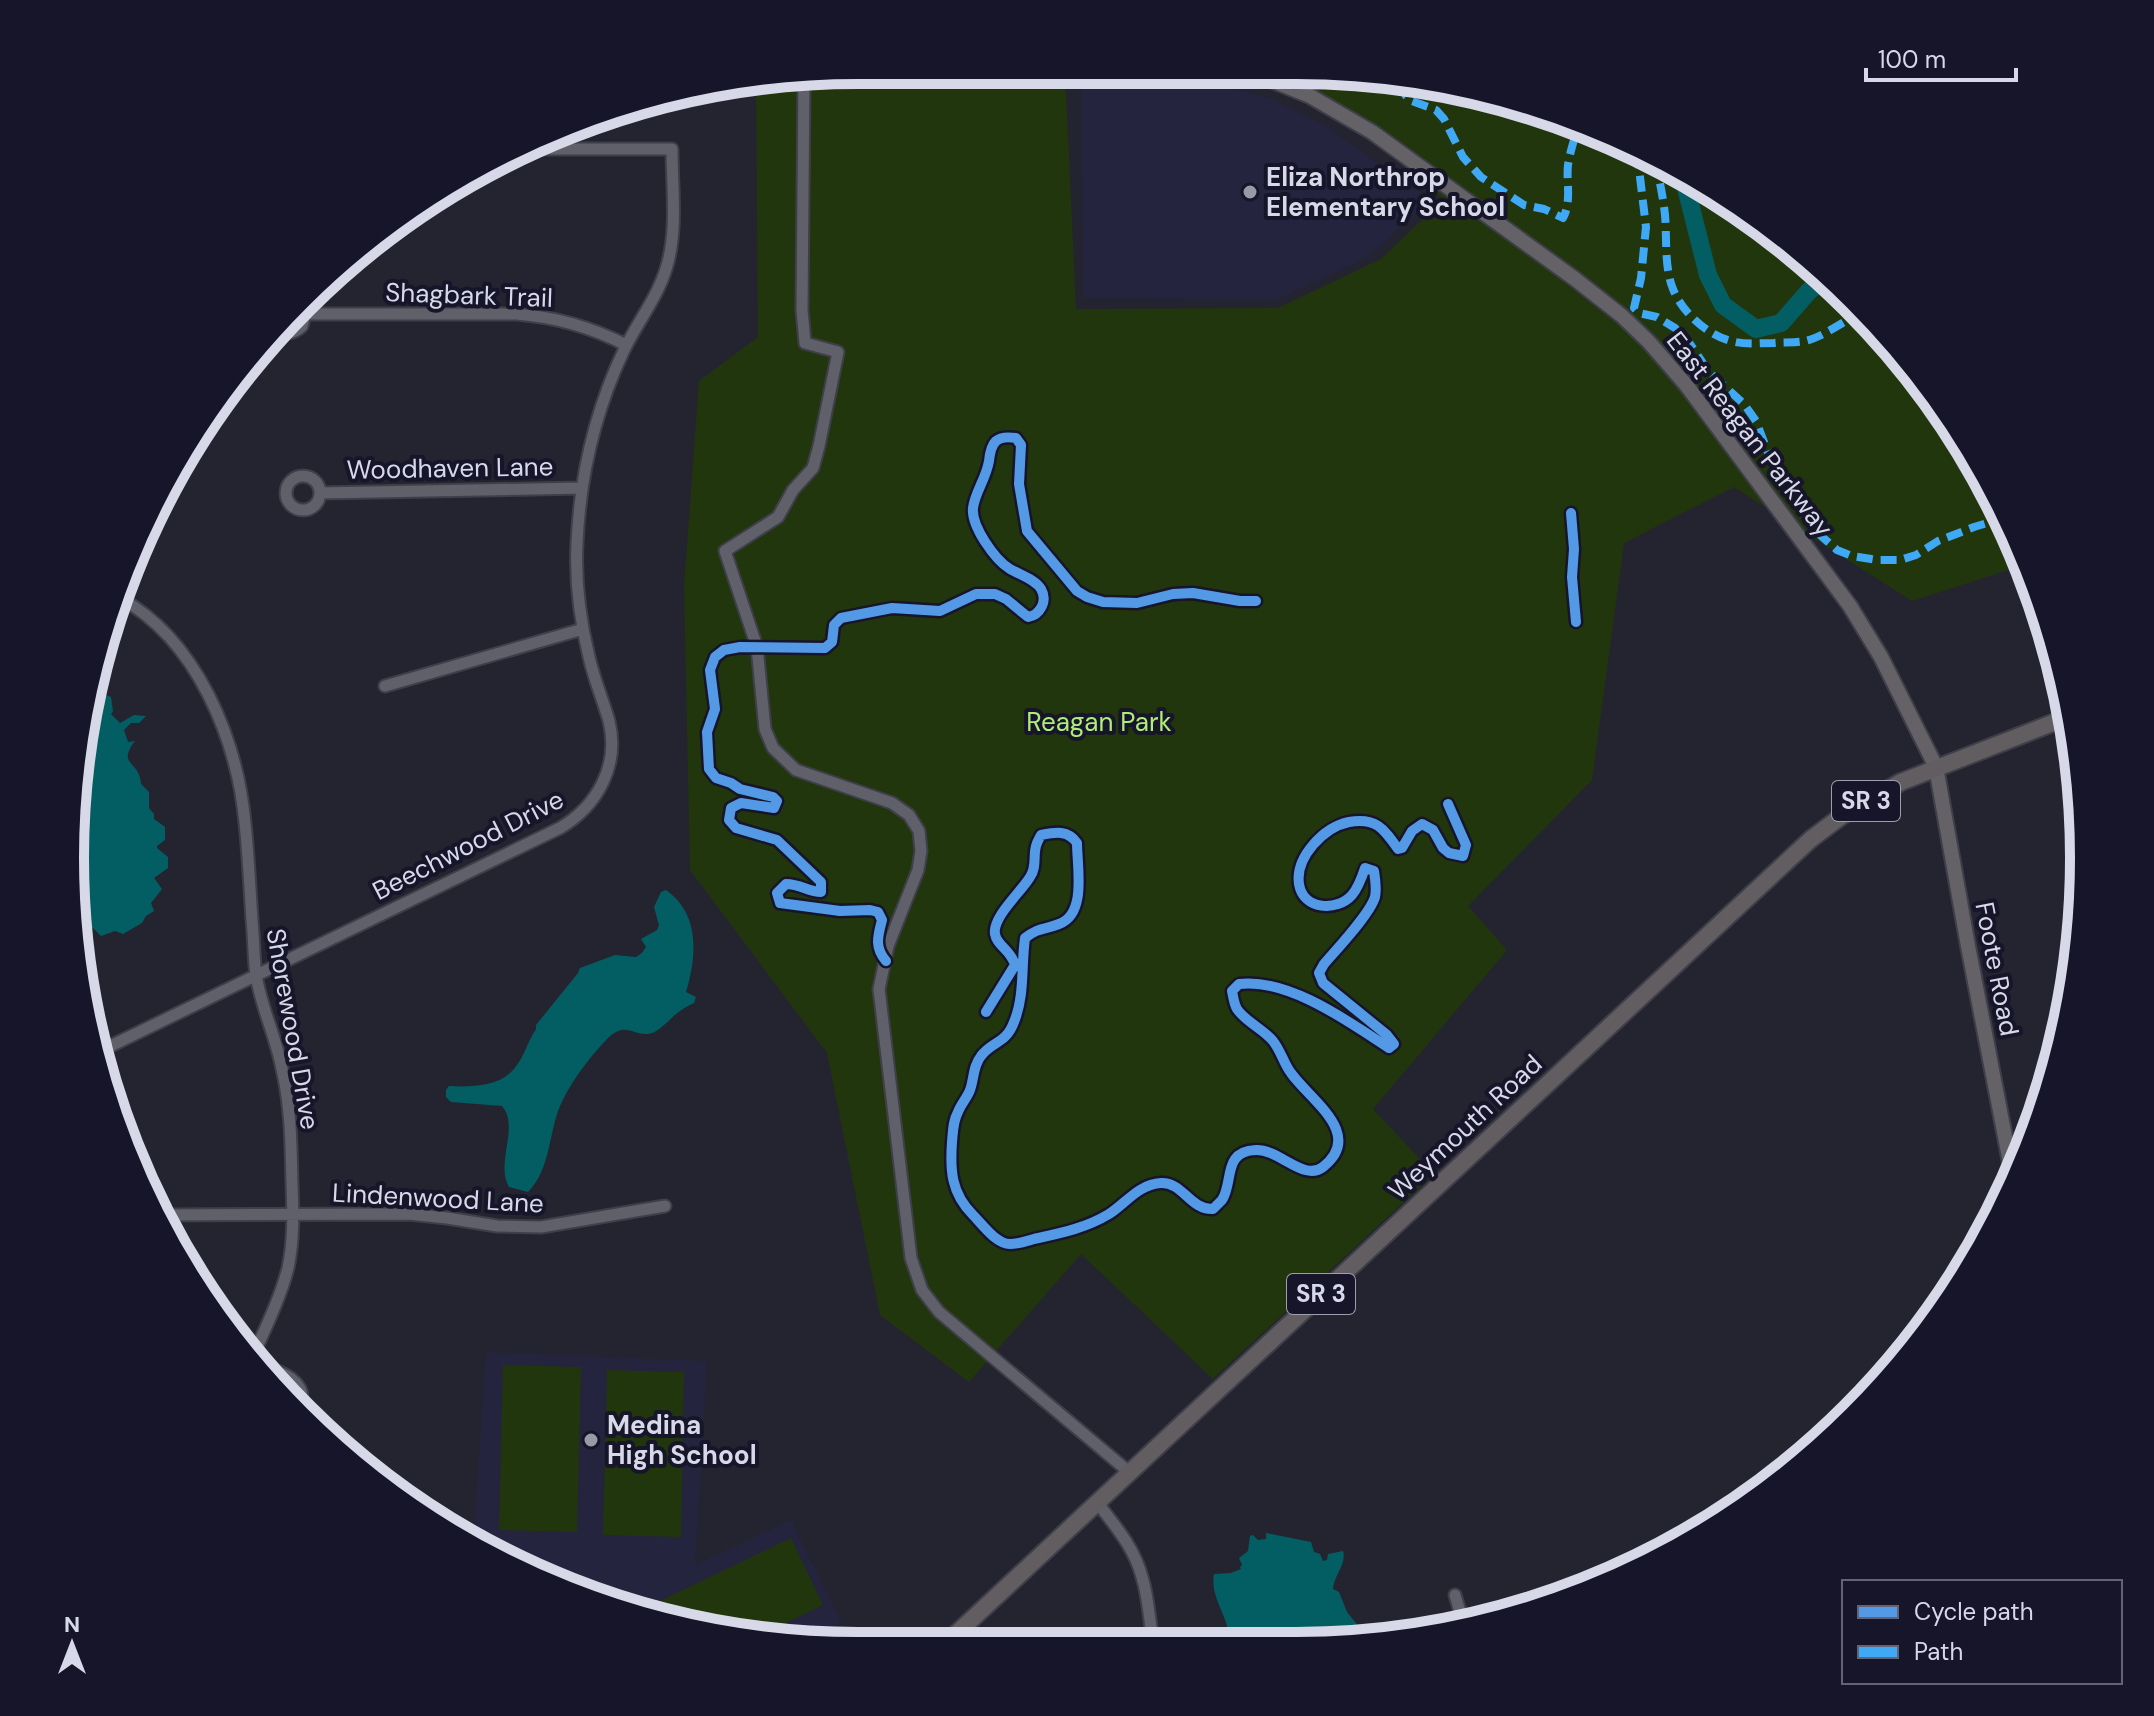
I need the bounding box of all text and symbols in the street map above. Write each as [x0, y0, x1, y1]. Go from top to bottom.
scale bar [1866, 32, 2016, 82]
text: 100 m [1878, 44, 1946, 75]
place label: Eliza Northrop Elementary School [1266, 160, 1505, 224]
marker: Eliza Northrop Elementary School [1241, 183, 1259, 201]
street label: Shagbark Trail [385, 275, 553, 315]
street label: East Reagan Parkway [1659, 324, 1841, 544]
street label: Woodhaven Lane [346, 449, 554, 487]
park label: Reagan Park [1026, 705, 1172, 739]
road number: SR 3 [1832, 781, 1900, 821]
street label: Beechwood Drive [367, 782, 569, 908]
street label: Foote Road [1967, 899, 2027, 1039]
street label: Shorewood Drive [259, 926, 327, 1132]
street label: Weymouth Road [1381, 1047, 1549, 1207]
street label: Lindenwood Lane [331, 1175, 545, 1221]
road number: SR 3 [1287, 1274, 1355, 1314]
place label: Medina High School [607, 1408, 757, 1472]
marker: Medina High School [582, 1431, 600, 1449]
legend [1842, 1580, 2122, 1684]
text: Cycle path [1914, 1596, 2033, 1627]
north arrow [32, 1604, 112, 1684]
text: N [64, 1610, 80, 1639]
text: Path [1914, 1636, 1963, 1667]

